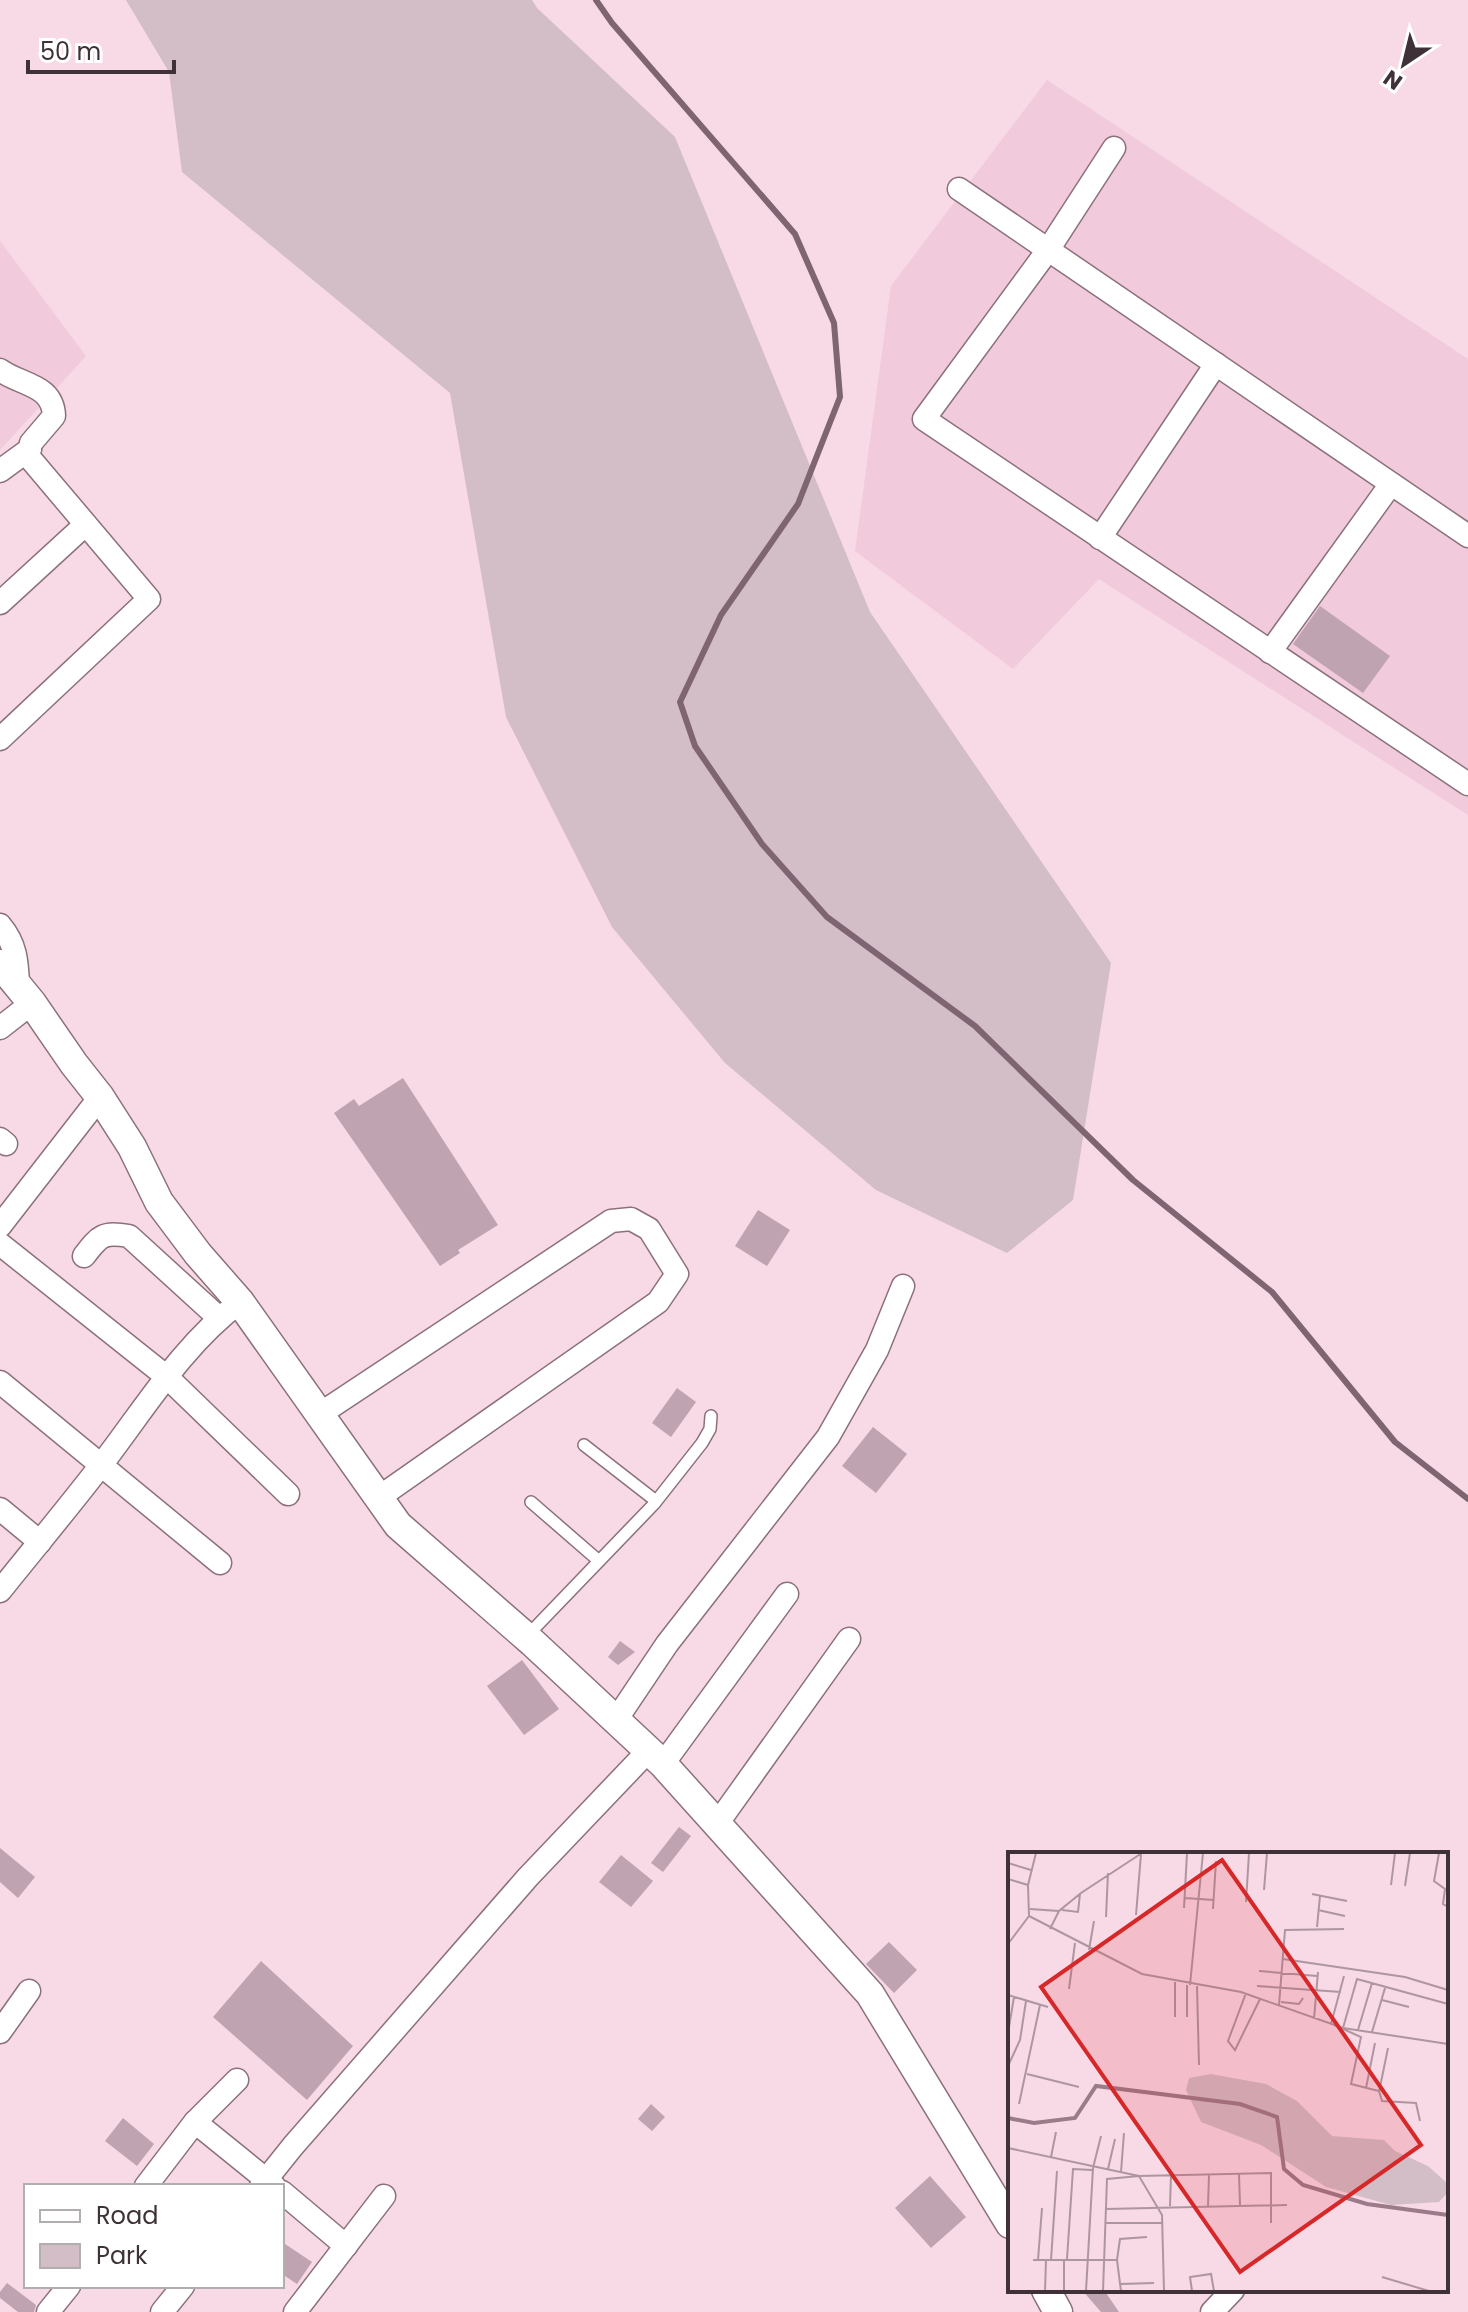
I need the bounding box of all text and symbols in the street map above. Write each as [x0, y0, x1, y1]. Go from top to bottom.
scale bar [28, 24, 174, 74]
north arrow [1364, 24, 1444, 104]
text: 50 m [40, 35, 101, 68]
text: N [1377, 63, 1408, 97]
inset map [1008, 1852, 1448, 2292]
legend [24, 2184, 284, 2288]
text: Road [96, 2199, 158, 2232]
text: Park [96, 2239, 148, 2272]

